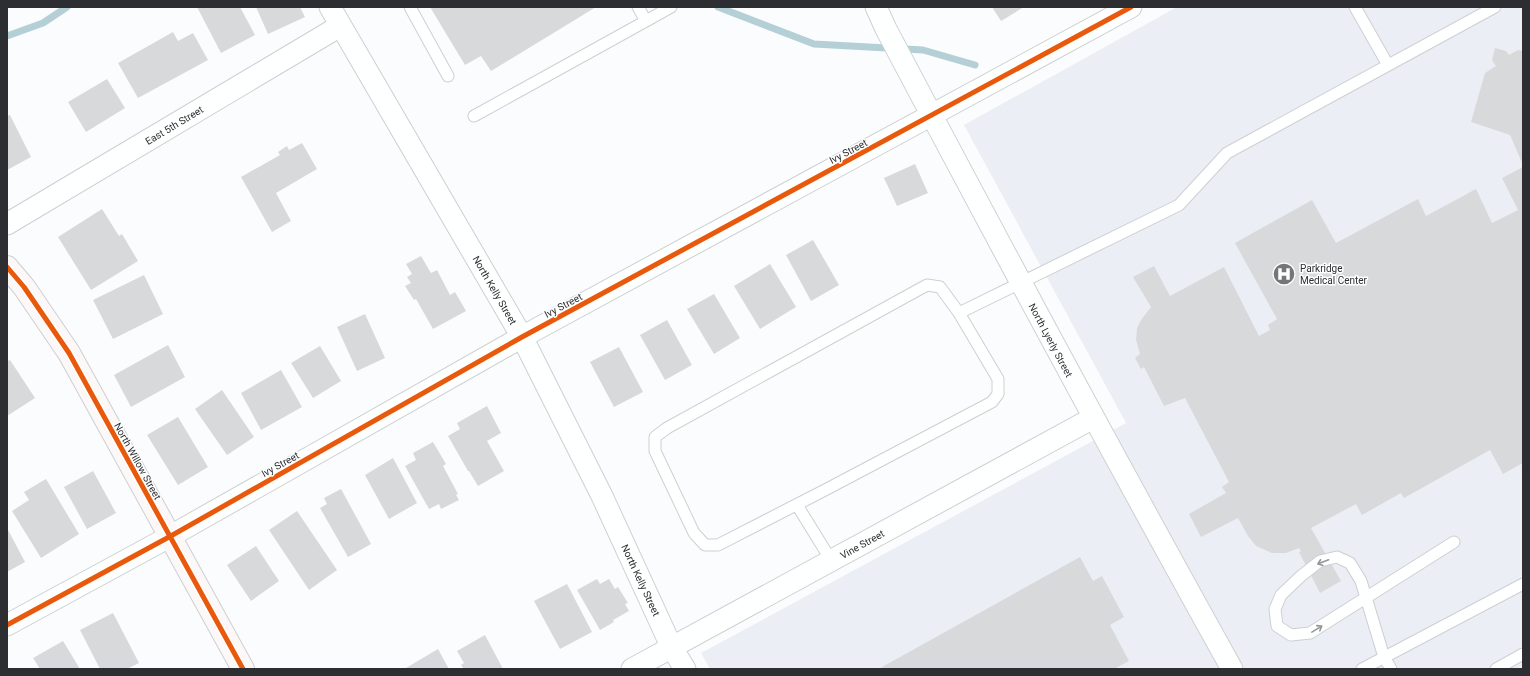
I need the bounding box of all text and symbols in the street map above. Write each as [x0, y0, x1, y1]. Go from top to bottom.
street label: East 5th Street [143, 104, 205, 147]
street label: Ivy Street [827, 137, 869, 166]
street label: North Kelly Street [470, 254, 519, 327]
hospital icon: Parkridge Medical Center [1271, 261, 1297, 287]
place label: Parkridge Medical Center [1300, 263, 1368, 286]
street label: Ivy Street [542, 291, 584, 320]
street label: North Lyerly Street [1026, 302, 1075, 379]
street label: North Willow Street [112, 421, 163, 502]
street label: Ivy Street [260, 450, 301, 479]
street label: Vine Street [838, 528, 886, 561]
street label: North Kelly Street [619, 543, 662, 618]
one-way arrow [1317, 558, 1329, 566]
one-way arrow [1311, 625, 1323, 633]

